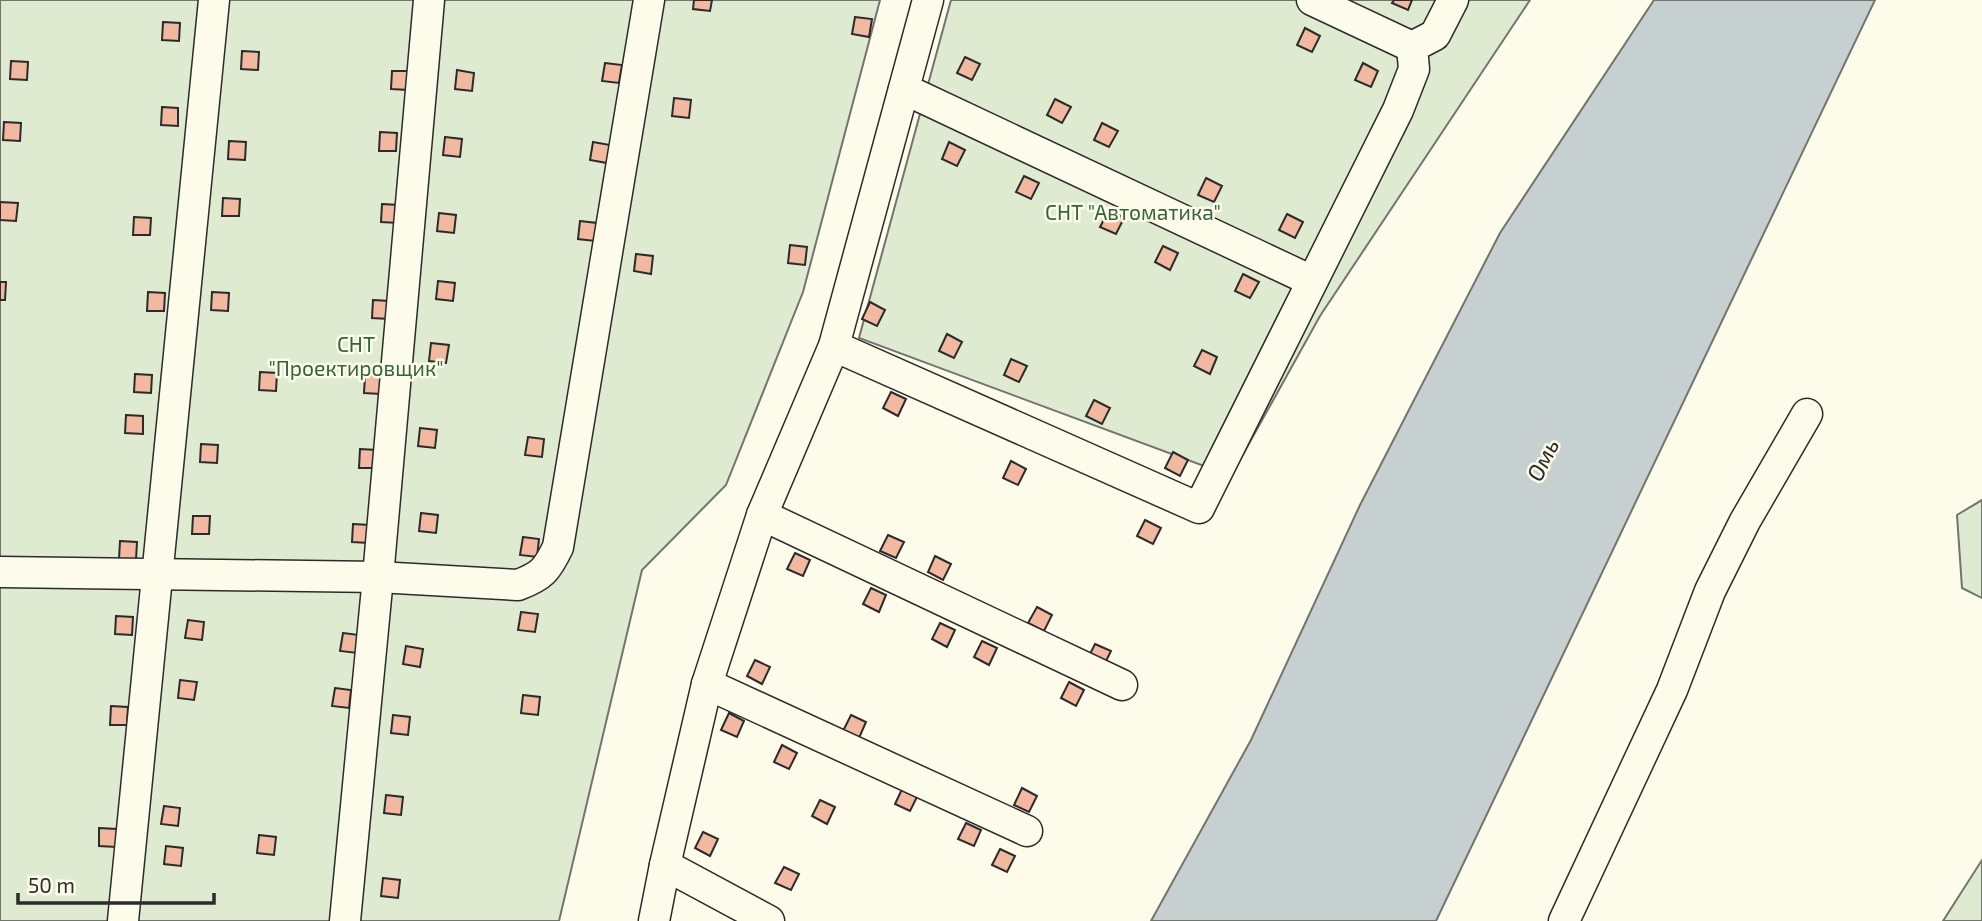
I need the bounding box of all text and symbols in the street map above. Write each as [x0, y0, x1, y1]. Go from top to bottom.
park label: СНТ "Автоматика" [1045, 199, 1221, 224]
park label: СНТ "Проектировщик" [268, 331, 444, 380]
water label: Омь [1520, 434, 1564, 486]
scale bar [18, 862, 214, 906]
text: 50 m [28, 872, 75, 897]

